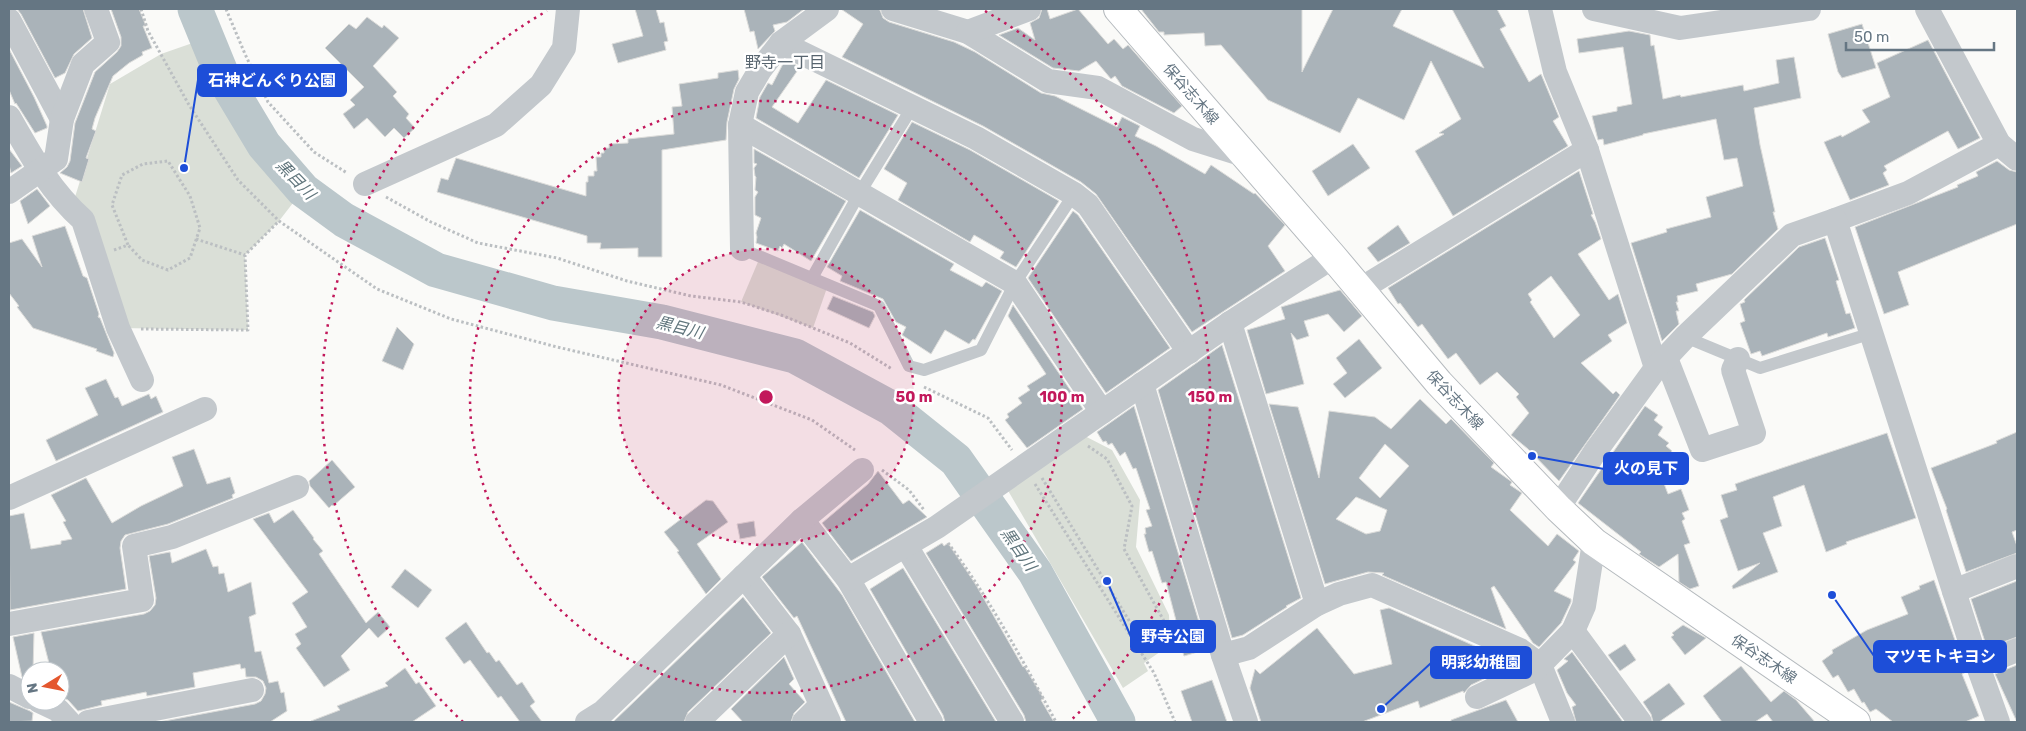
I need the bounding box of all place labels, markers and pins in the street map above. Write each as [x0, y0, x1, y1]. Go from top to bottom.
callout: 石神どんぐり公園 [198, 65, 346, 96]
centre of rings [757, 388, 775, 406]
callout: 火の見下 [1604, 453, 1688, 484]
callout: 野寺公園 [1131, 621, 1215, 652]
callout: マツモトキヨシ [1874, 641, 2006, 672]
callout: 明彩幼稚園 [1431, 647, 1531, 678]

